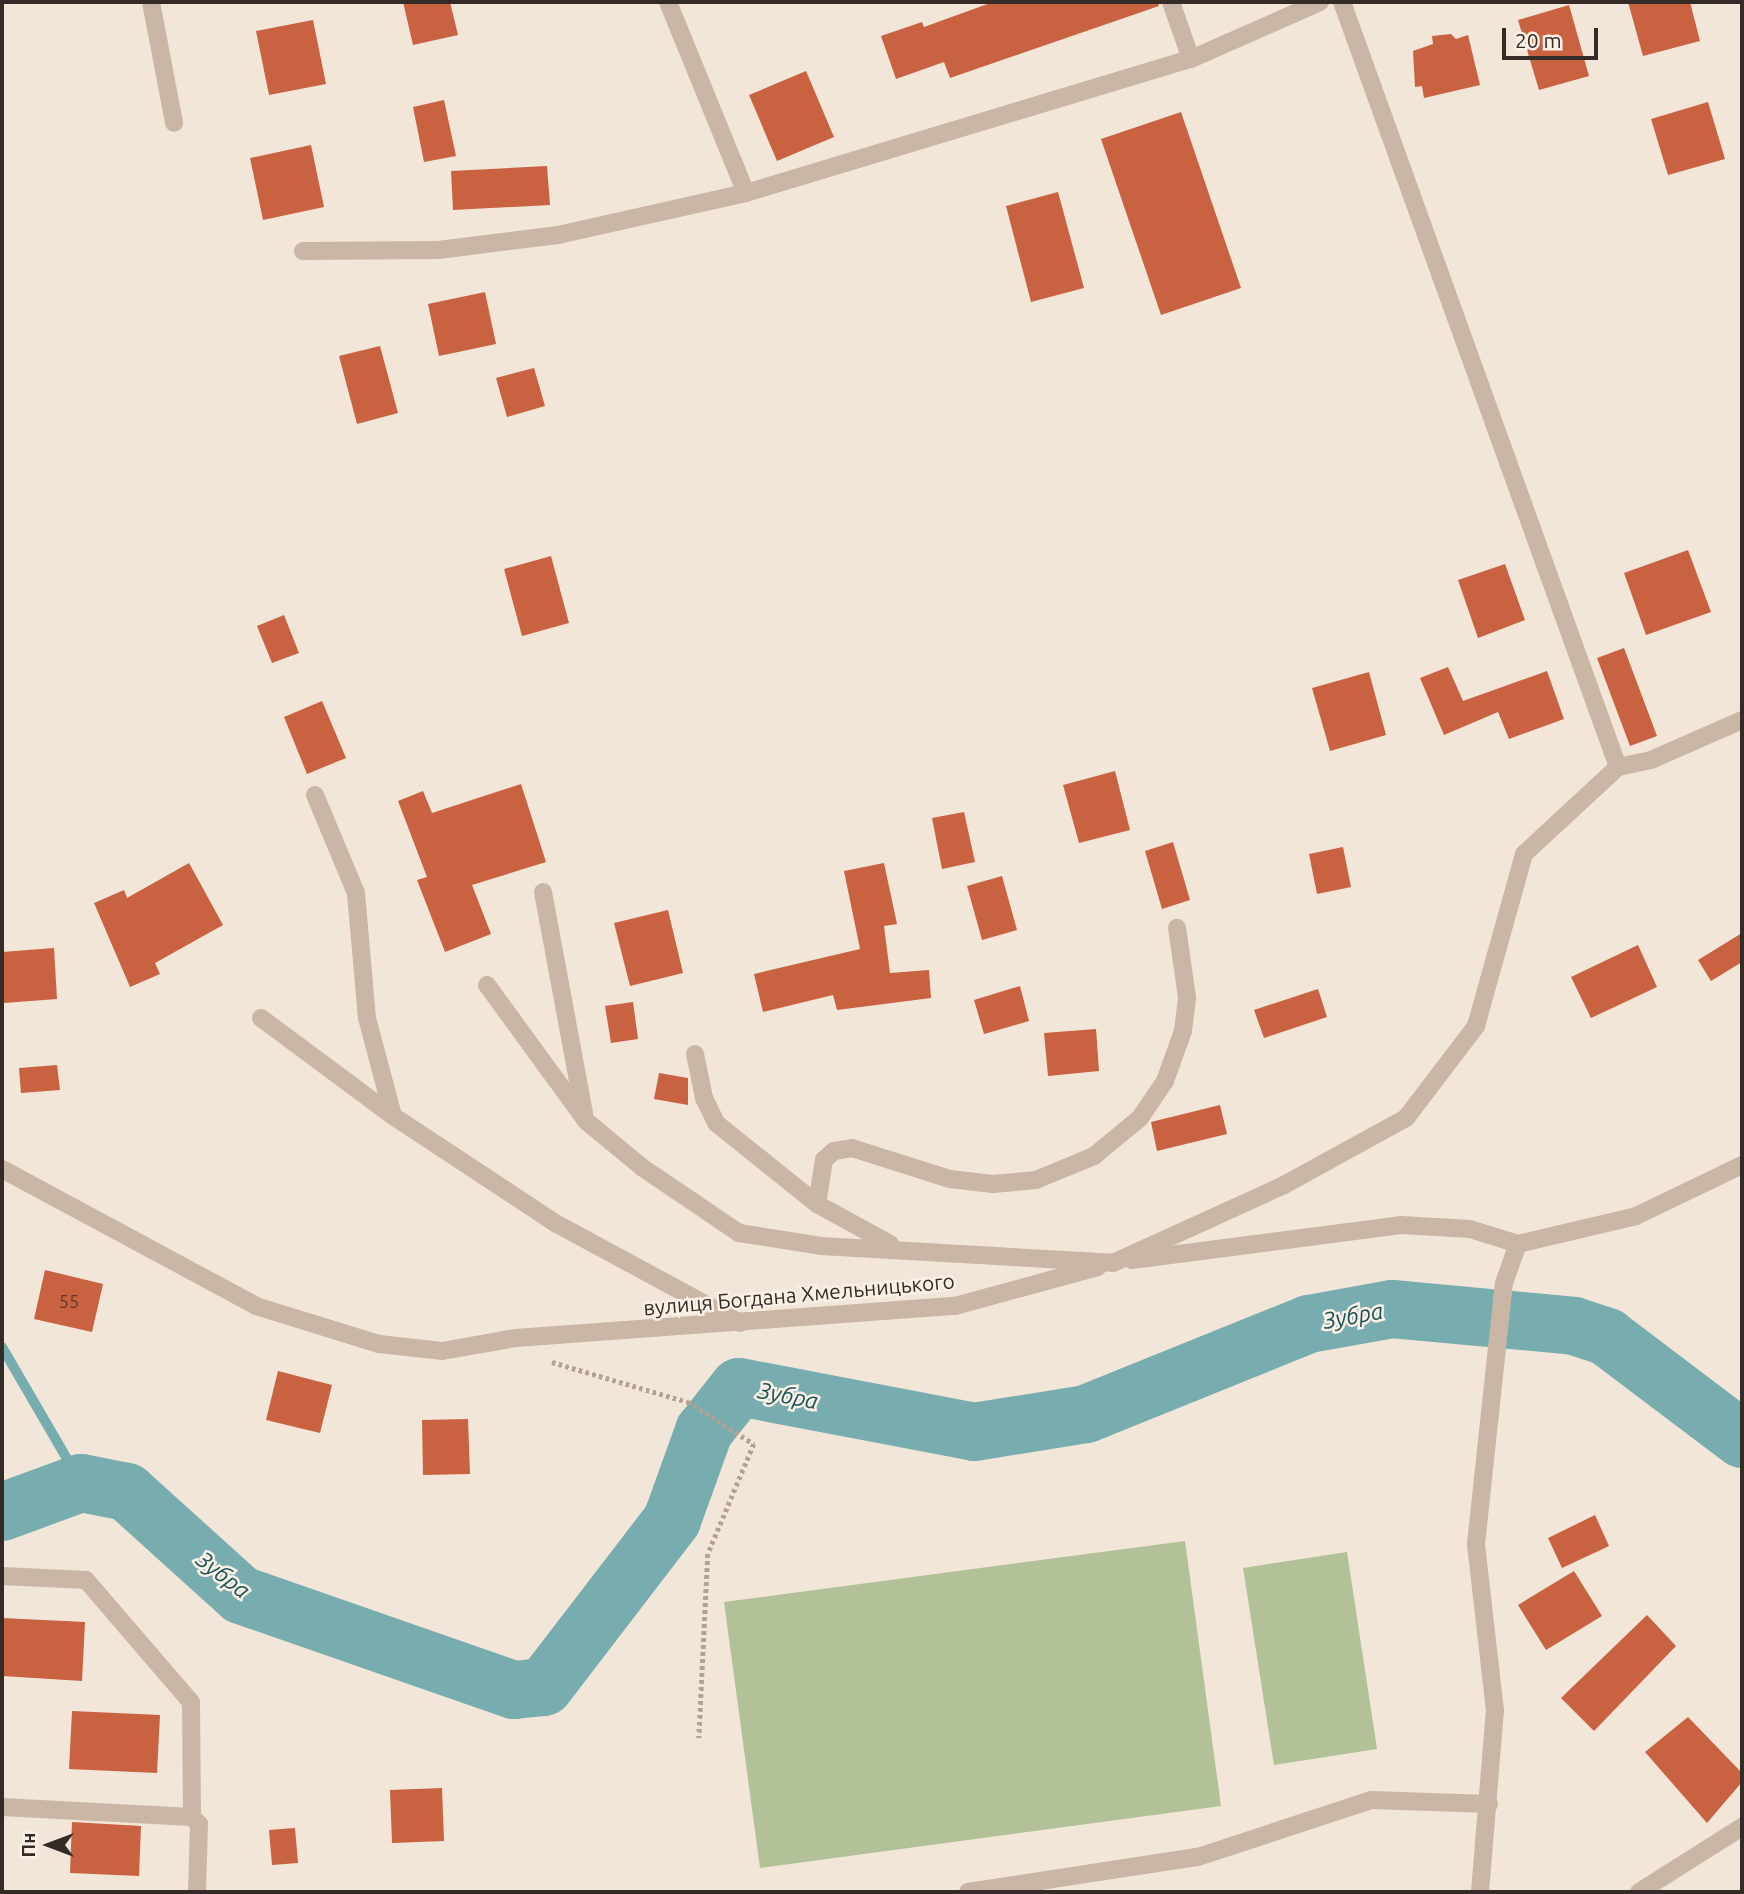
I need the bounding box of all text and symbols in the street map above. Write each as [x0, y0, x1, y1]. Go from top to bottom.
scale bar [1506, 14, 1602, 58]
text: 20 m [1515, 28, 1562, 52]
street label: вулиця Богдана Хмельницького [642, 1268, 956, 1320]
house number: 55 [59, 1290, 79, 1312]
water label: Зубра [1321, 1297, 1385, 1335]
water label: Зубра [756, 1377, 820, 1415]
water label: Зубра [191, 1546, 255, 1604]
north arrow [14, 1810, 84, 1880]
text: Пн [17, 1833, 39, 1857]

